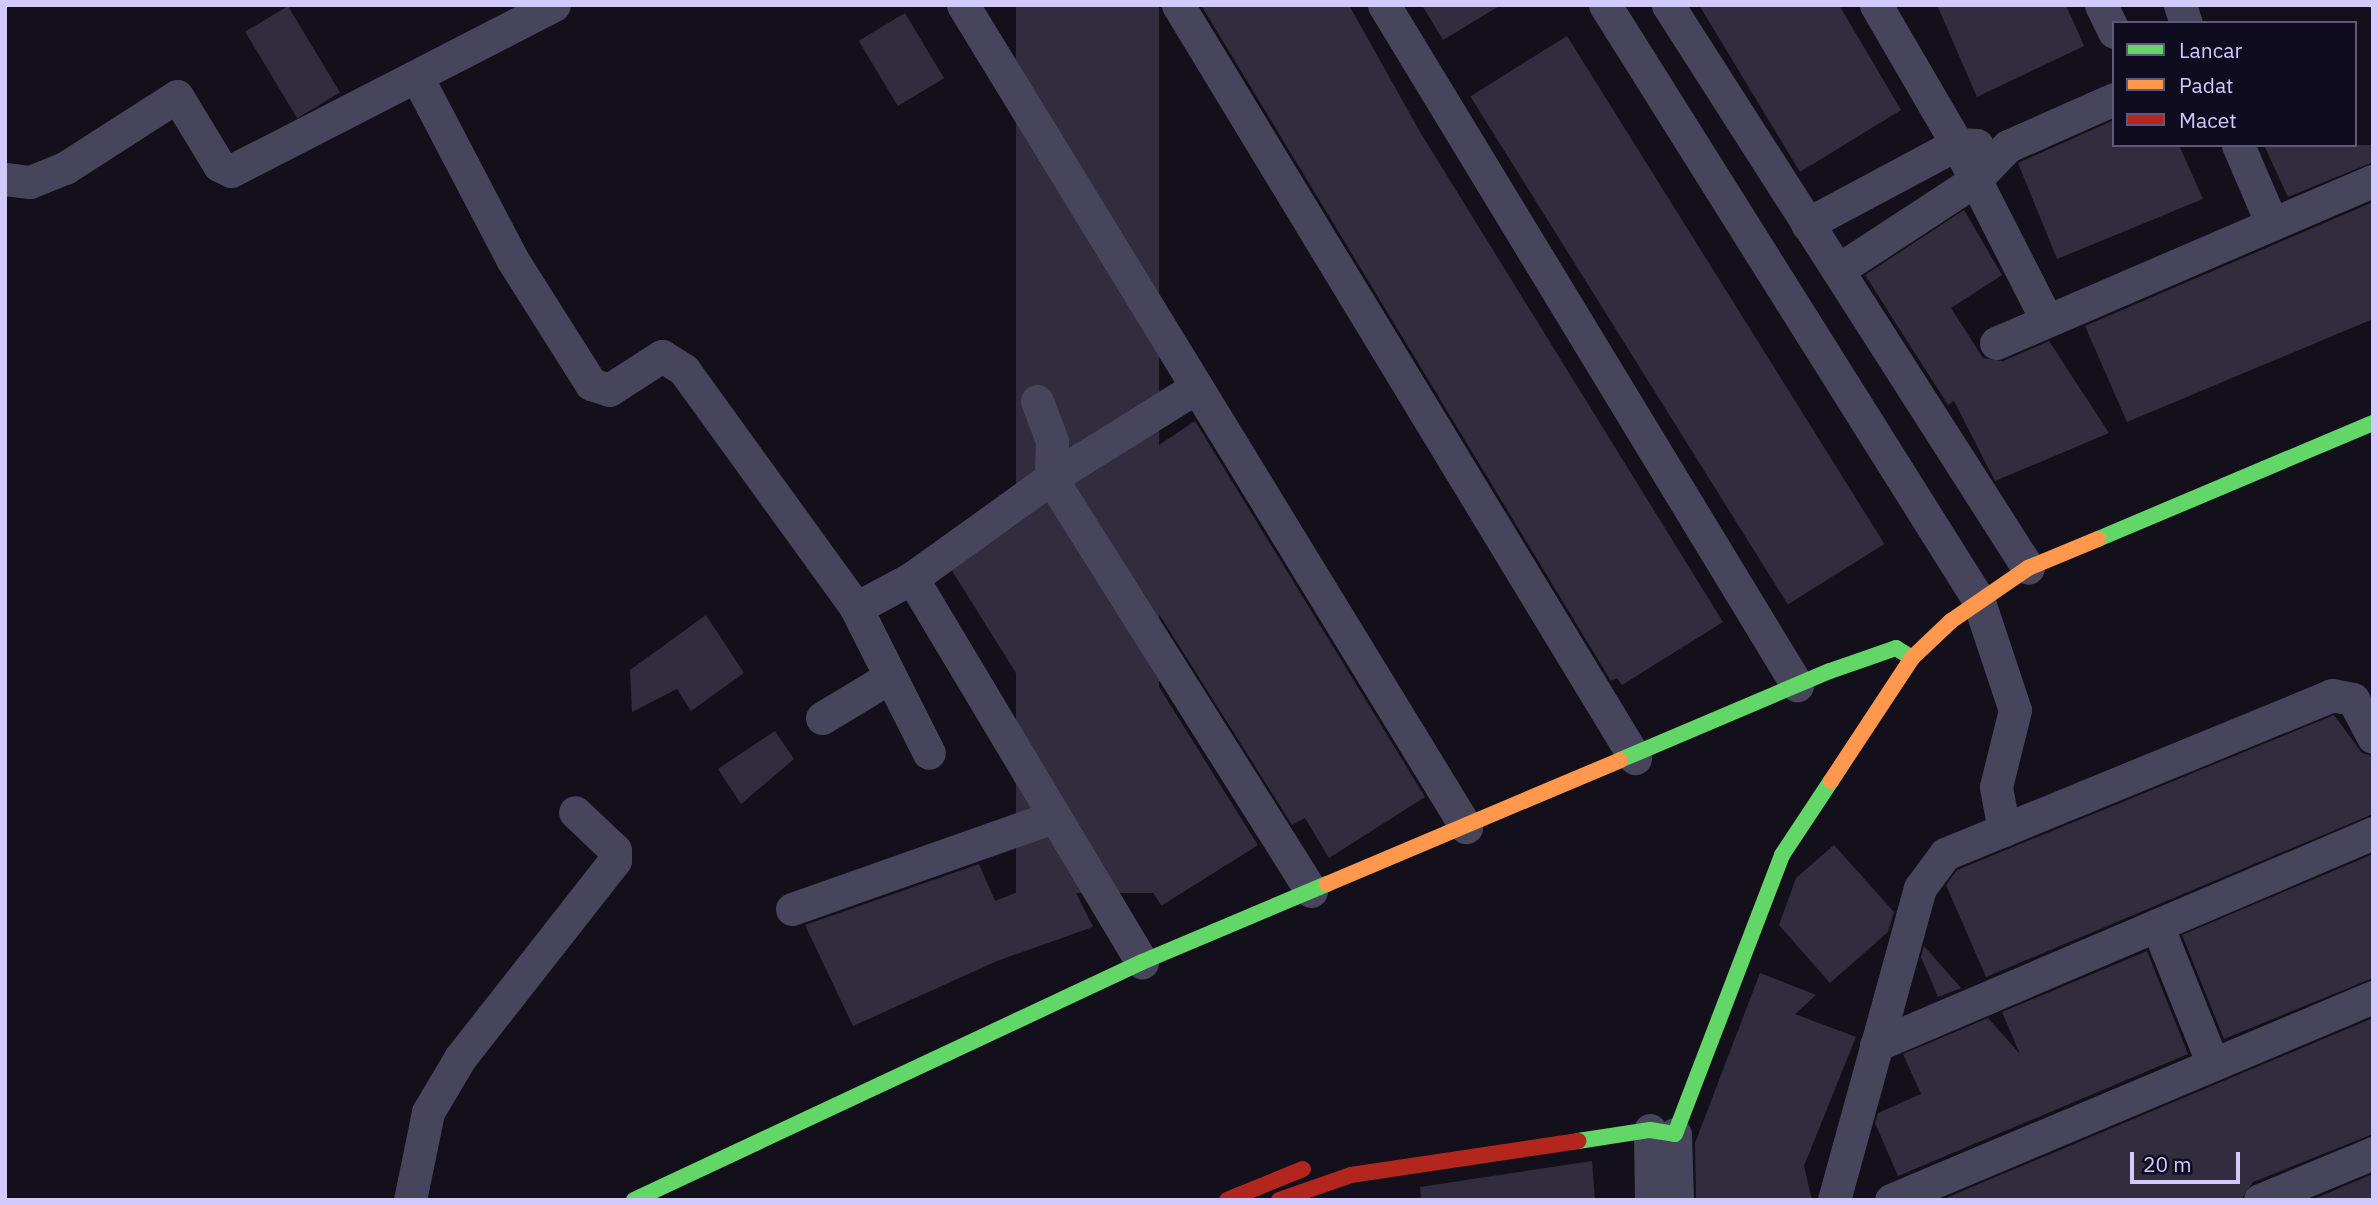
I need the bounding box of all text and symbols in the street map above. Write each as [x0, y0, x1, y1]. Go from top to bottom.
legend [2112, 21, 2357, 147]
text: Lancar [2179, 36, 2242, 64]
text: Padat [2179, 71, 2234, 99]
text: Macet [2179, 106, 2237, 134]
scale bar [2133, 1138, 2243, 1182]
text: 20 m [2143, 1150, 2192, 1178]

